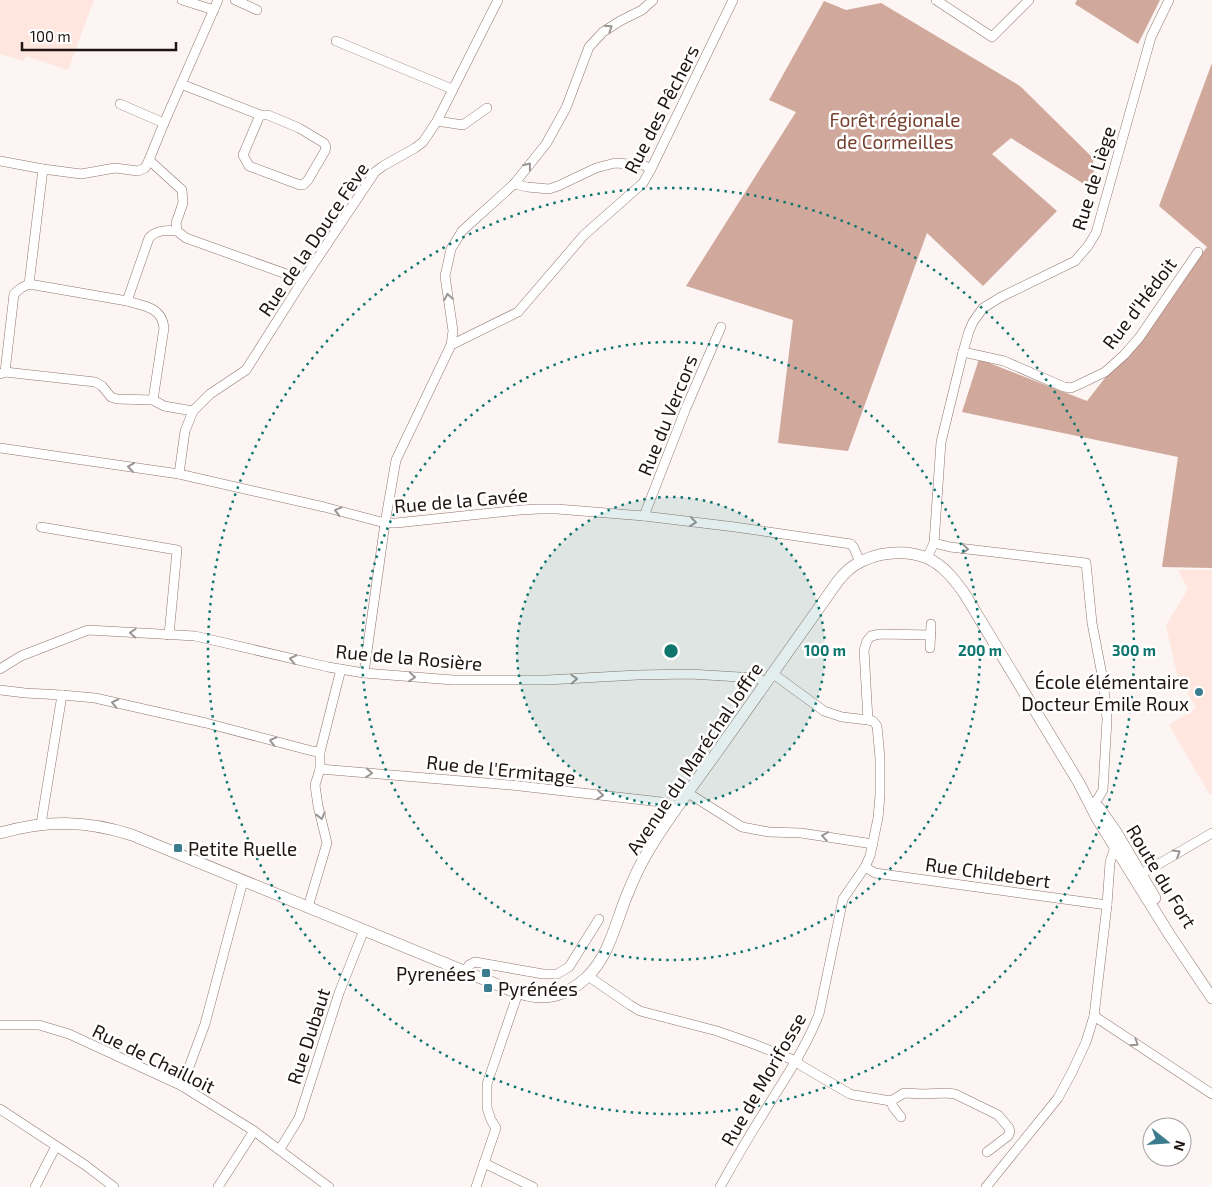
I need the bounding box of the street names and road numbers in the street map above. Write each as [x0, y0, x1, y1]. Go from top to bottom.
street label: Rue des Pêchers [619, 41, 703, 177]
street label: Rue de Liège [1066, 123, 1120, 233]
street label: Rue de la Douce Fève [253, 158, 373, 320]
street label: Rue d'Hédoit [1097, 253, 1181, 353]
street label: Rue du Vercors [632, 351, 702, 479]
street label: Rue de la Cavée [393, 483, 529, 517]
street label: Rue de la Rosière [335, 639, 483, 675]
street label: Avenue du Maréchal Joffre [621, 658, 767, 858]
street label: Rue de l'Ermitage [425, 750, 577, 788]
street label: Route du Fort [1122, 820, 1202, 932]
street label: Rue Childebert [924, 852, 1052, 892]
street label: Rue Dubaut [282, 985, 334, 1087]
street label: Rue de Morifosse [716, 1009, 810, 1149]
street label: Rue de Chailloit [89, 1018, 219, 1098]

